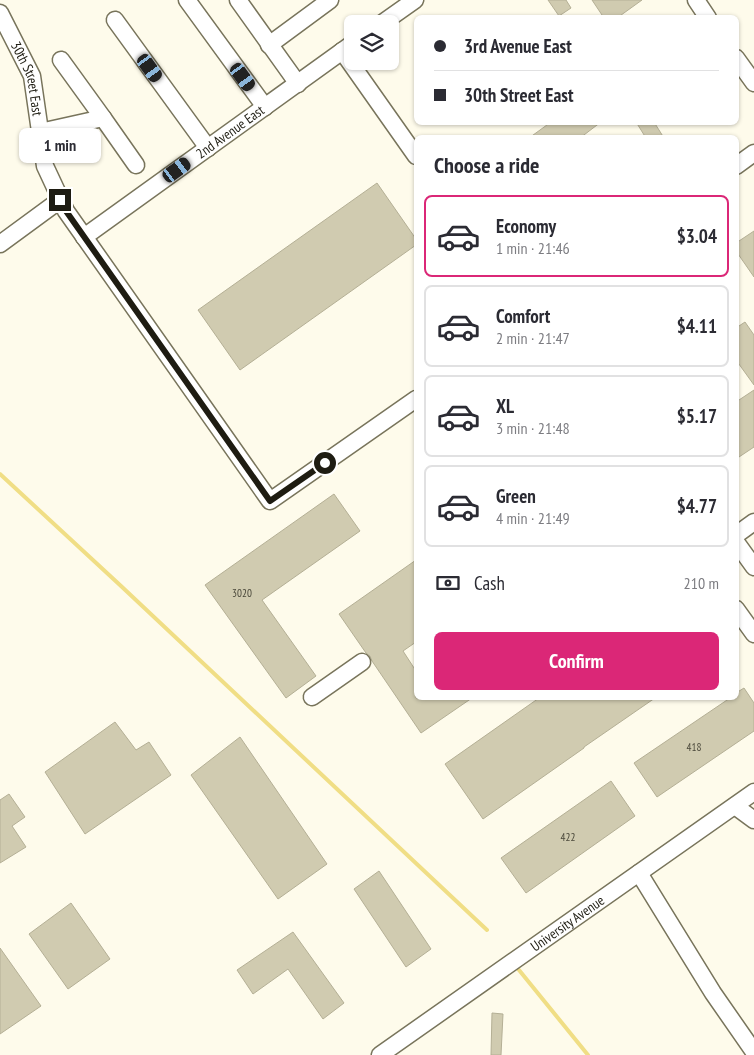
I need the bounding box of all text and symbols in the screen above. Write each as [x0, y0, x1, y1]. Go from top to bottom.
map controls [344, 15, 399, 70]
button: layers [344, 15, 399, 70]
text: 3rd Avenue East [464, 34, 572, 58]
street label: 30th Street East [7, 38, 47, 117]
car [135, 51, 164, 85]
car [228, 60, 257, 94]
text: 30th Street East [464, 83, 573, 107]
street label: 2nd Avenue East [192, 101, 268, 162]
callout: 1 min [19, 128, 101, 162]
text: 1 min [44, 135, 76, 155]
text: Choose a ride [434, 151, 539, 179]
car [160, 155, 193, 185]
route end [49, 189, 71, 211]
icon: car [436, 214, 481, 259]
text: Economy [496, 214, 556, 238]
text: $3.04 [677, 224, 717, 248]
text: 1 min · 21:46 [496, 238, 570, 258]
icon: car [436, 304, 481, 349]
text: Comfort [496, 304, 550, 328]
text: $4.11 [677, 314, 717, 338]
text: 2 min · 21:47 [496, 328, 570, 348]
icon: car [436, 394, 481, 439]
text: XL [496, 394, 514, 418]
text: $5.17 [677, 404, 717, 428]
text: 3 min · 21:48 [496, 418, 570, 438]
route start [314, 452, 336, 474]
icon: car [436, 484, 481, 529]
text: Green [496, 484, 536, 508]
text: $4.77 [677, 494, 717, 518]
text: 4 min · 21:49 [496, 508, 570, 528]
icon: cash [434, 569, 462, 597]
text: Cash [474, 571, 505, 595]
text: 210 m [684, 573, 719, 593]
house number: 3020 [232, 586, 252, 600]
button: Confirm [434, 632, 719, 690]
house number: 418 [687, 740, 701, 754]
house number: 422 [561, 830, 575, 844]
street label: University Avenue [527, 891, 608, 955]

